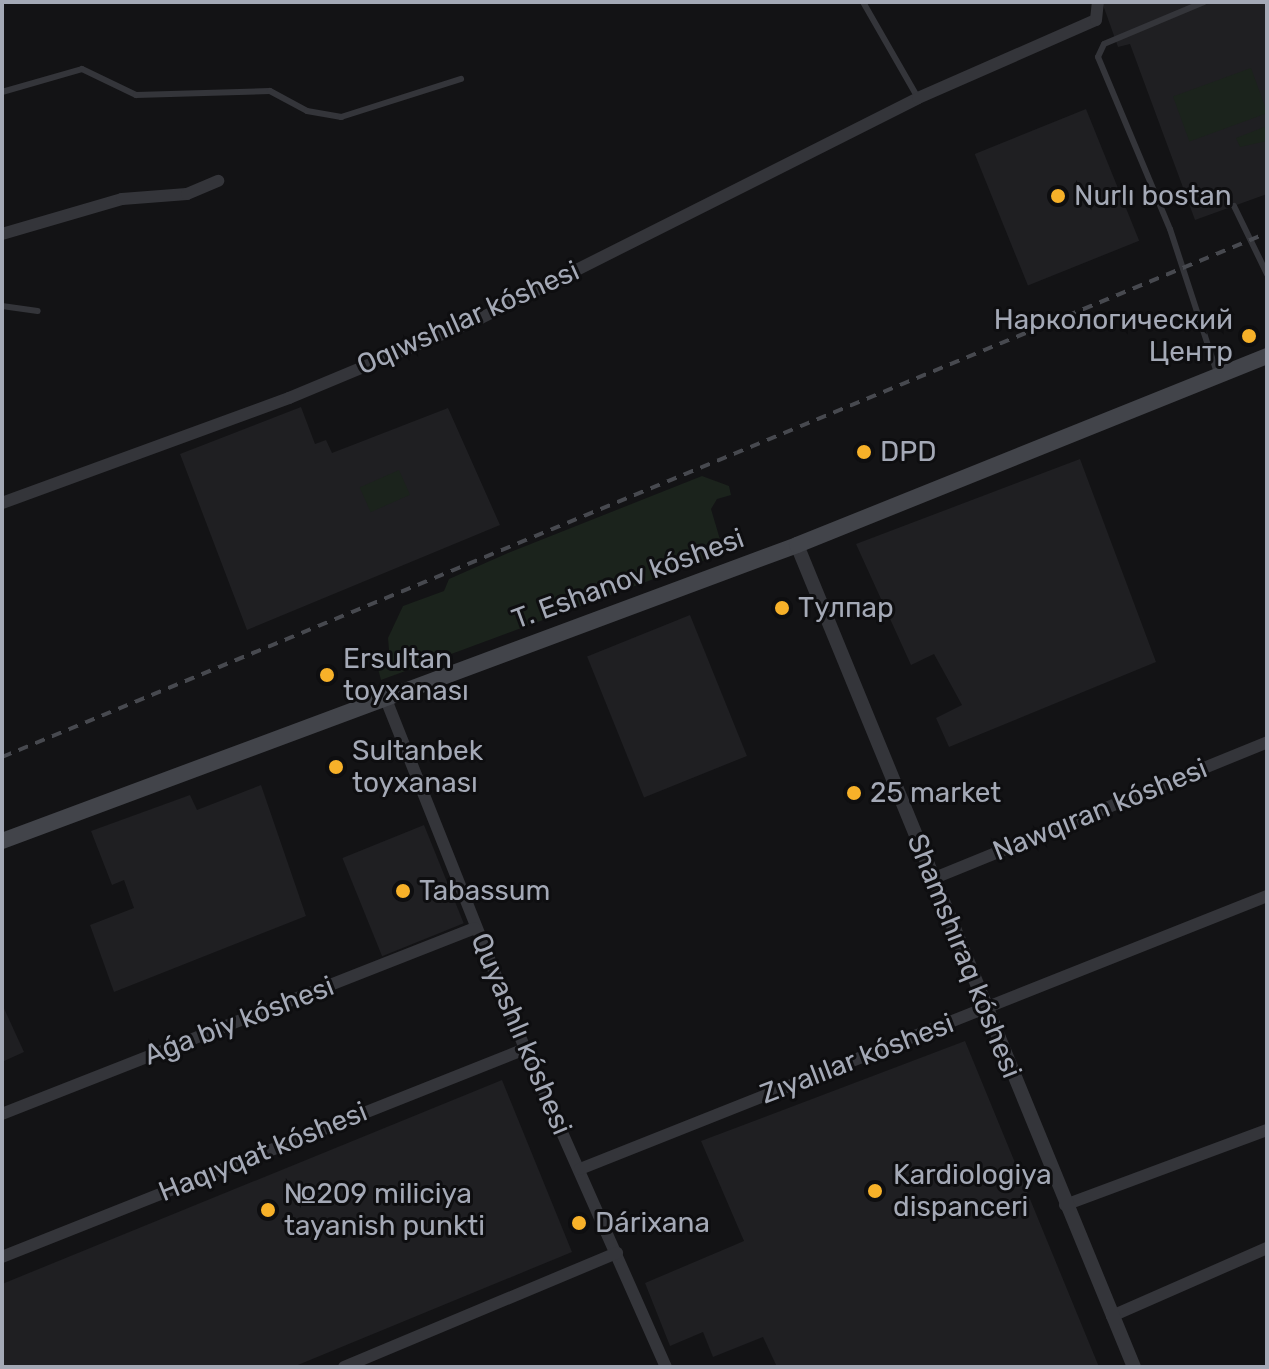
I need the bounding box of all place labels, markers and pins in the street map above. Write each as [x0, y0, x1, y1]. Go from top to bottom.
place label: Nurlı bostan [1074, 179, 1232, 213]
marker: Nurlı bostan [1049, 187, 1067, 205]
place label: Наркологический Центр [994, 303, 1233, 369]
marker: Наркологический Центр [1240, 327, 1258, 345]
place label: DPD [880, 435, 937, 469]
marker: DPD [855, 443, 873, 461]
place label: Тулпар [798, 591, 894, 625]
marker: Тулпар [773, 599, 791, 617]
place label: Ersultan toyxanası [343, 642, 469, 708]
marker: Ersultan toyxanası [318, 666, 336, 684]
place label: Sultanbek toyxanası [352, 734, 483, 800]
marker: Sultanbek toyxanası [327, 758, 345, 776]
place label: 25 market [870, 776, 1001, 810]
marker: 25 market [845, 784, 863, 802]
place label: Tabassum [419, 874, 551, 908]
marker: Tabassum [394, 882, 412, 900]
place label: Kardiologiya dispanceri [893, 1158, 1052, 1224]
place label: №209 miliciya tayanish punkti [284, 1177, 485, 1243]
marker: Kardiologiya dispanceri [864, 1180, 886, 1202]
marker: №209 miliciya tayanish punkti [259, 1201, 277, 1219]
place label: Dárixana [595, 1206, 710, 1240]
marker: Dárixana [570, 1214, 588, 1232]

